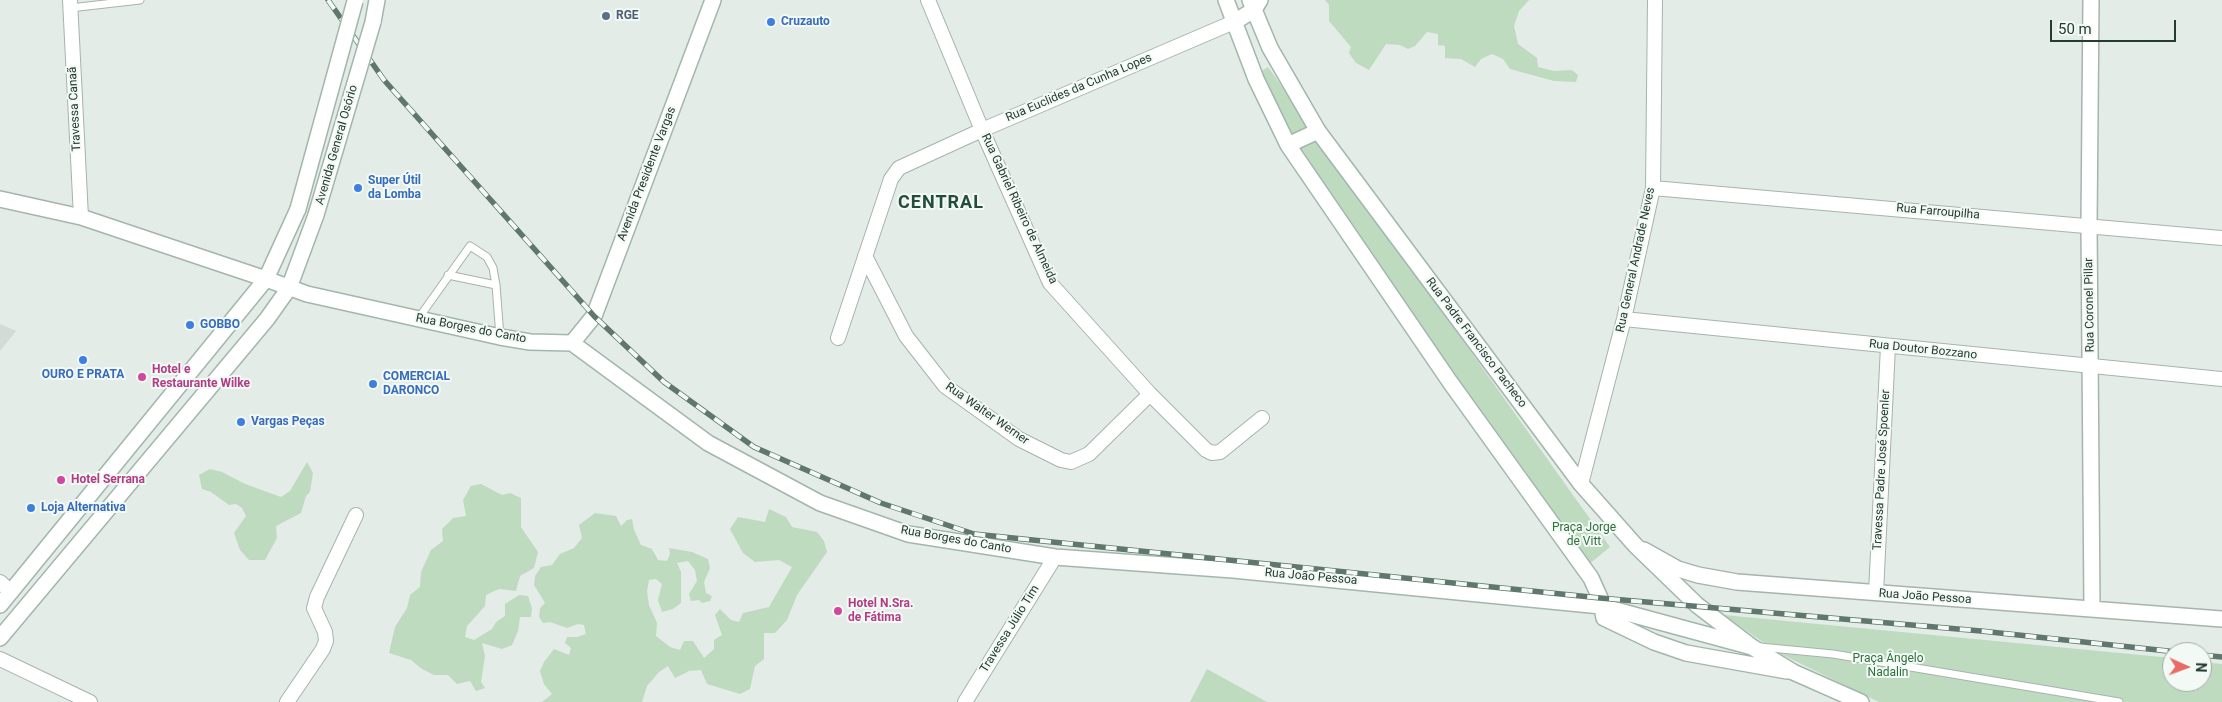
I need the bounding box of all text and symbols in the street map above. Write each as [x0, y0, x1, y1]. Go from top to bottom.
place label: RGE [616, 9, 639, 23]
marker: RGE [600, 10, 612, 22]
scale bar [2052, 10, 2178, 42]
place label: Cruzauto [781, 15, 830, 29]
marker: Cruzauto [765, 16, 777, 28]
text: 50 m [2058, 20, 2092, 38]
street label: Rua Euclides da Cunha Lopes [1004, 51, 1154, 125]
street label: Travessa Canaã [66, 66, 84, 152]
street label: Avenida General Osório [313, 83, 361, 207]
street label: Avenida Presidente Vargas [615, 105, 679, 243]
street label: Rua Gabriel Ribeiro de Almeida [978, 132, 1060, 286]
place label: Super Útil da Lomba [368, 174, 421, 202]
marker: Super Útil da Lomba [352, 182, 364, 194]
street label: Rua General Andrade Neves [1614, 186, 1658, 334]
district label: CENTRAL [897, 192, 985, 214]
street label: Rua Farroupilha [1896, 201, 1980, 223]
street label: Rua Coronel Pillar [2082, 257, 2098, 353]
street label: Rua Padre Francisco Pacheco [1422, 275, 1530, 411]
street label: Rua Borges do Canto [415, 311, 527, 347]
place label: GOBBO [200, 318, 240, 332]
marker: GOBBO [184, 319, 196, 331]
street label: Rua Doutor Bozzano [1868, 337, 1978, 363]
marker: OURO E PRATA [77, 354, 89, 366]
place label: Hotel e Restaurante Wilke [152, 363, 250, 391]
place label: OURO E PRATA [42, 368, 124, 382]
place label: COMERCIAL DARONCO [383, 370, 450, 398]
marker: Hotel e Restaurante Wilke [136, 371, 148, 383]
marker: COMERCIAL DARONCO [367, 378, 379, 390]
street label: Rua Walter Werner [942, 380, 1032, 448]
street label: Travessa Padre José Spoenler [1871, 389, 1893, 551]
place label: Vargas Peças [251, 415, 325, 429]
marker: Vargas Peças [235, 416, 247, 428]
place label: Hotel Serrana [71, 473, 145, 487]
marker: Hotel Serrana [55, 474, 67, 486]
place label: Loja Alternativa [41, 501, 126, 515]
marker: Loja Alternativa [25, 502, 37, 514]
park label: Praça Jorge de Vitt [1552, 521, 1616, 549]
street label: Rua Borges do Canto [899, 523, 1013, 557]
street label: Rua João Pessoa [1264, 566, 1358, 588]
street label: Travessa Júlio Tim [977, 583, 1043, 675]
street label: Rua João Pessoa [1878, 587, 1972, 607]
place label: Hotel N.Sra. de Fátima [848, 597, 913, 625]
marker: Hotel N.Sra. de Fátima [832, 605, 844, 617]
north arrow [2162, 642, 2212, 692]
park label: Praça Ângelo Nadalin [1852, 652, 1924, 680]
text: N [2193, 662, 2209, 673]

